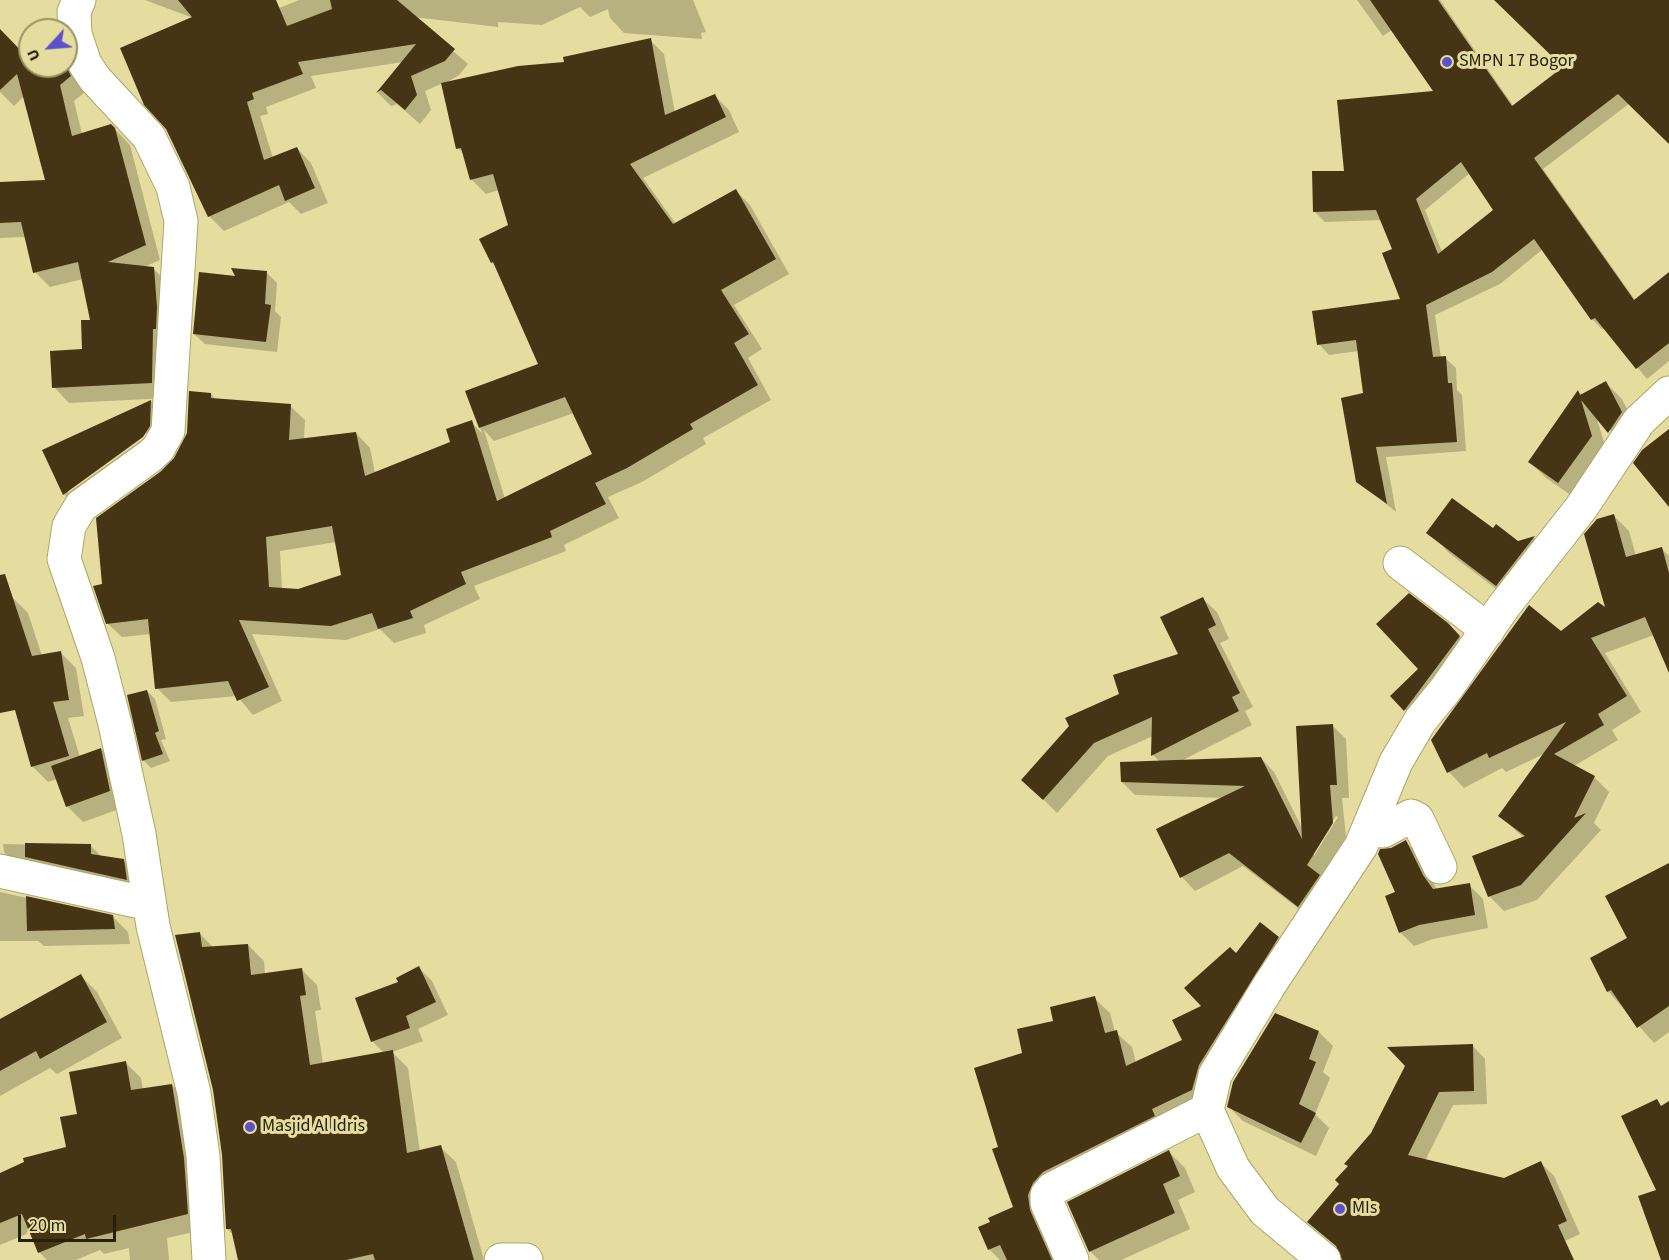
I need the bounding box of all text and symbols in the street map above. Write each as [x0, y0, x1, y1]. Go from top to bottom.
north arrow [18, 18, 78, 78]
text: U [21, 45, 46, 65]
place label: SMPN 17 Bogor [1459, 51, 1574, 73]
marker: SMPN 17 Bogor [1440, 55, 1454, 69]
place label: Masjid Al Idris [262, 1116, 365, 1138]
marker: Masjid Al Idris [243, 1120, 257, 1134]
place label: MIs [1352, 1198, 1377, 1220]
marker: MIs [1333, 1202, 1347, 1216]
scale bar [21, 1203, 118, 1241]
text: 20 m [29, 1213, 65, 1238]

